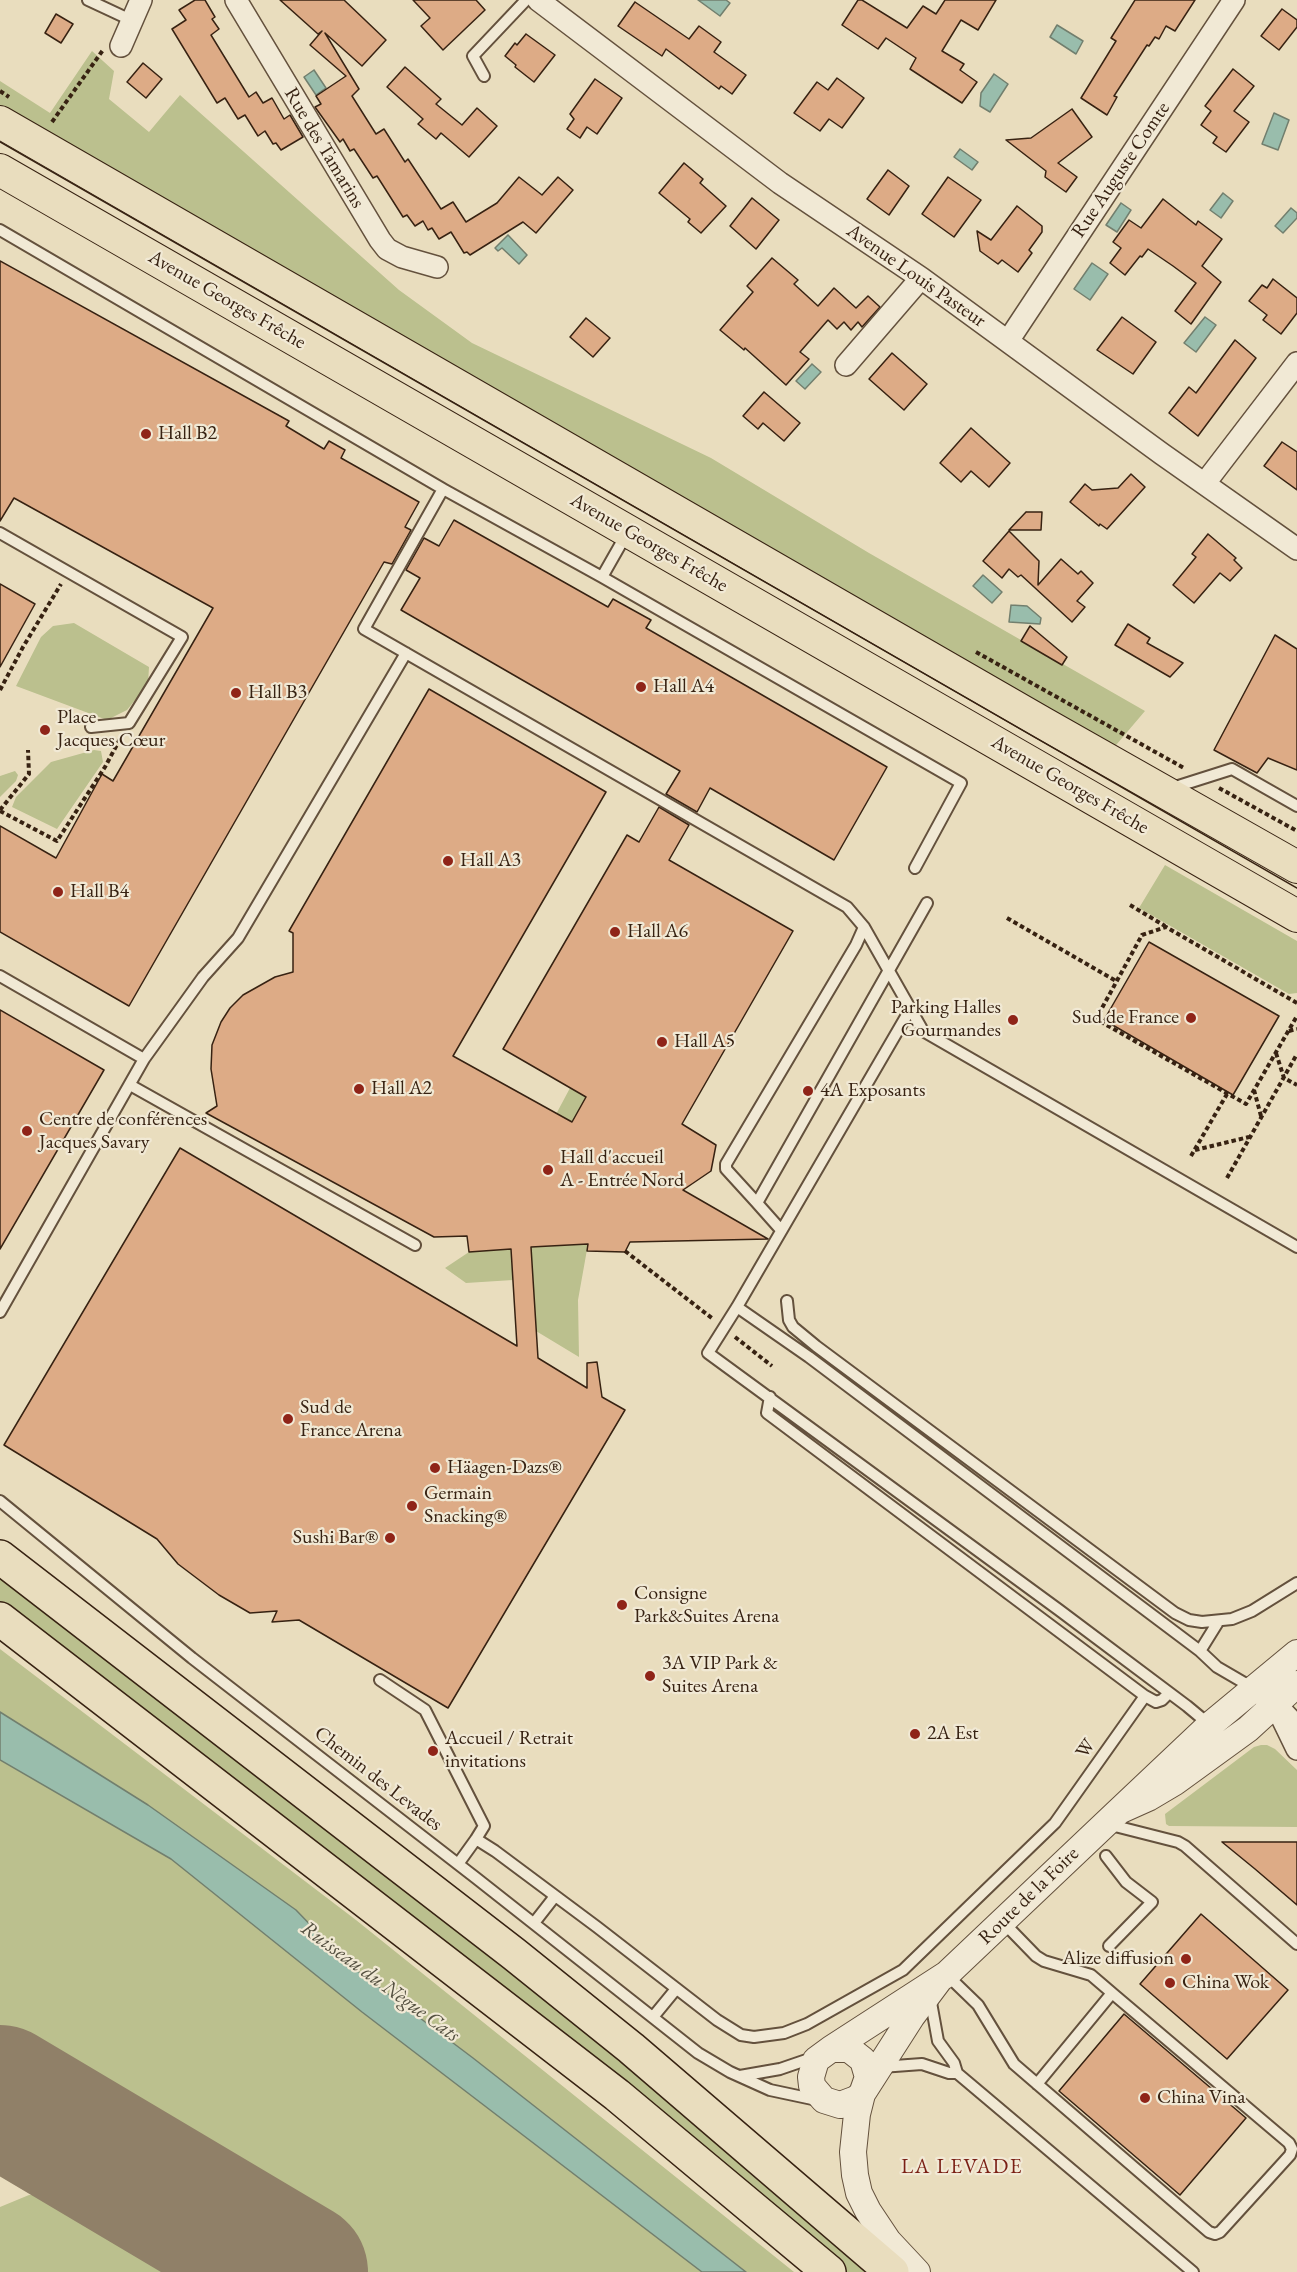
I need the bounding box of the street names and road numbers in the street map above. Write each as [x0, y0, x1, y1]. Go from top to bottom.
street label: Rue des Tamarins [279, 83, 369, 213]
street label: Rue Auguste Comte [1067, 98, 1175, 242]
street label: Avenue Louis Pasteur [842, 219, 990, 333]
street label: Avenue Georges Frêche [144, 245, 310, 355]
street label: Avenue Georges Frêche [566, 488, 732, 598]
street label: Avenue Georges Frêche [987, 730, 1153, 840]
street label: Chemin des Levades [309, 1722, 447, 1836]
street label: W [1071, 1735, 1101, 1763]
street label: Route de la Foire [974, 1842, 1084, 1950]

